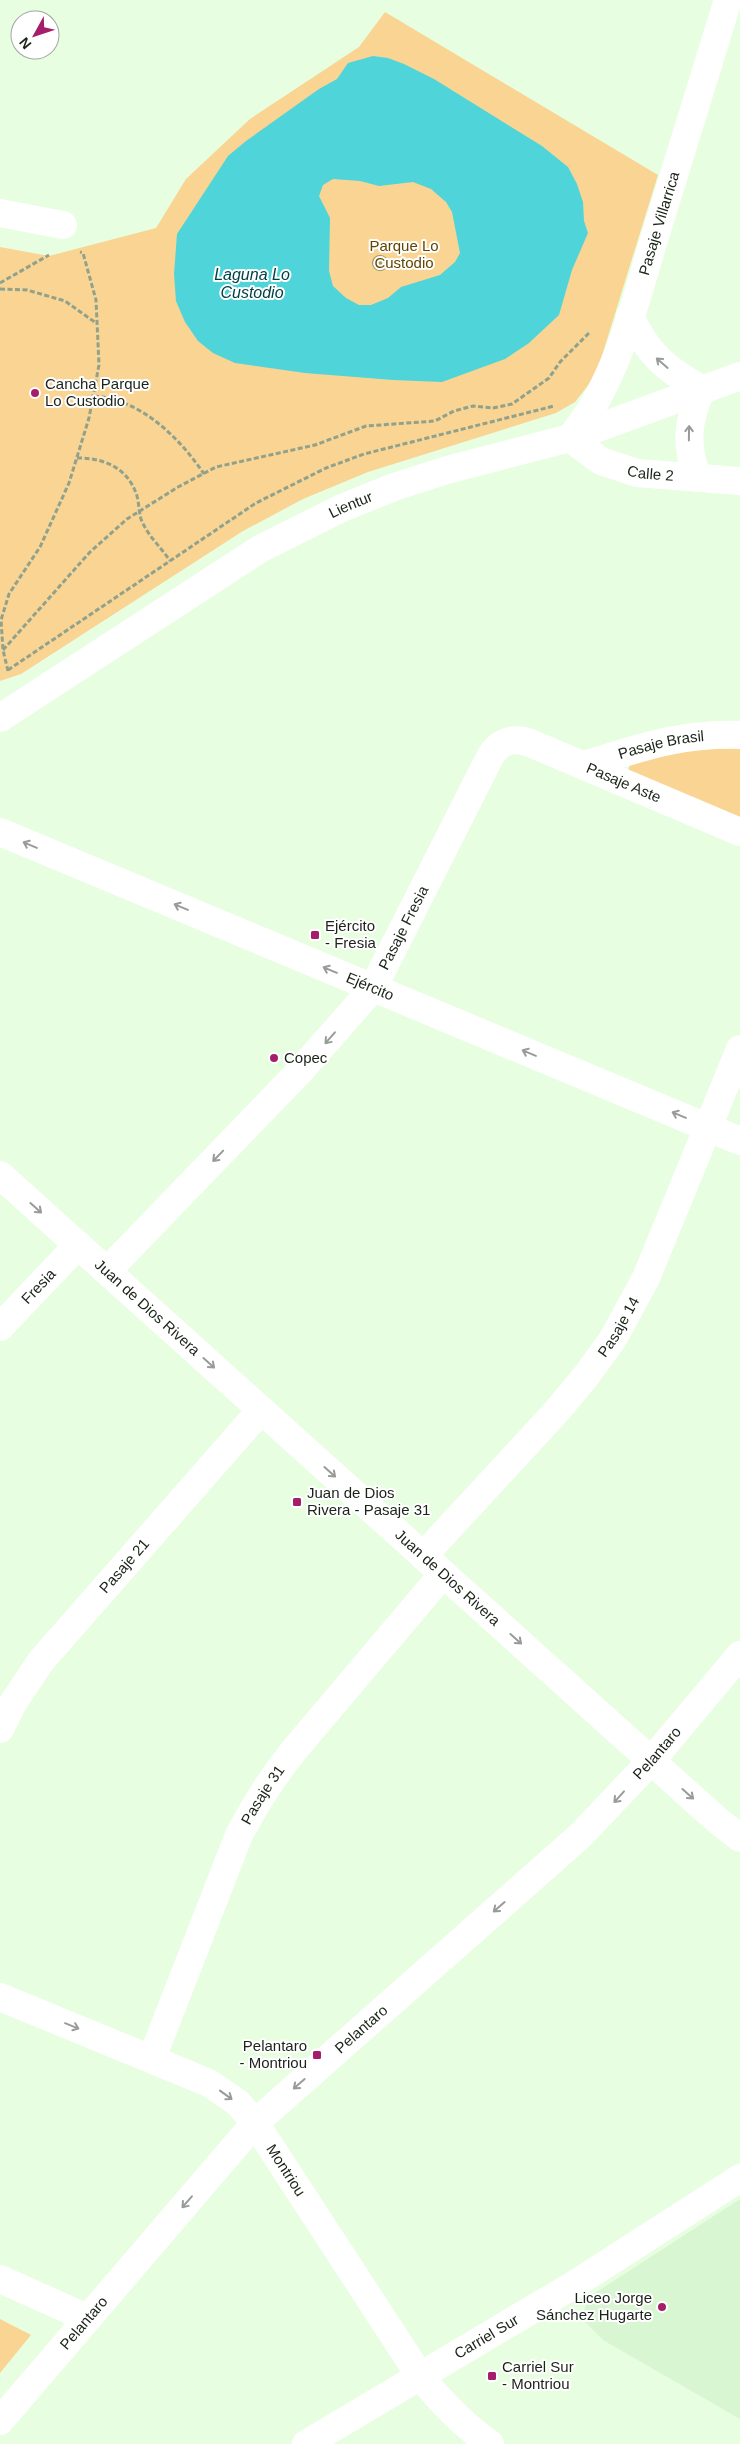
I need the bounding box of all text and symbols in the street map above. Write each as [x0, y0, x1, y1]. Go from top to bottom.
north arrow [10, 10, 60, 60]
text: N [16, 34, 34, 52]
street label: Pasaje Villarrica [635, 169, 683, 277]
park label: Parque Lo Custodio [369, 237, 439, 271]
water label: Laguna Lo Custodio [214, 266, 290, 301]
one-way arrow [655, 357, 668, 368]
place label: Cancha Parque Lo Custodio [45, 375, 149, 409]
marker: Cancha Parque Lo Custodio [29, 387, 41, 399]
one-way arrow [684, 425, 694, 442]
street label: Calle 2 [625, 461, 674, 484]
street label: Lientur [326, 488, 375, 521]
street label: Pasaje Brasil [616, 727, 705, 762]
street label: Pasaje Aste [584, 759, 664, 806]
one-way arrow [23, 839, 38, 849]
street label: Pasaje Fresia [375, 882, 432, 972]
one-way arrow [173, 902, 188, 911]
place label: Ejército - Fresia [325, 917, 376, 951]
marker: Ejército - Fresia [309, 929, 321, 941]
one-way arrow [323, 965, 339, 974]
street label: Ejército [344, 969, 397, 1004]
one-way arrow [324, 1031, 335, 1044]
one-way arrow [522, 1047, 537, 1057]
place label: Copec [284, 1049, 328, 1066]
marker: Copec [268, 1052, 280, 1064]
one-way arrow [672, 1110, 687, 1120]
one-way arrow [212, 1150, 224, 1162]
one-way arrow [30, 1202, 43, 1213]
street label: Juan de Dios Rivera [92, 1256, 204, 1359]
street label: Fresia [18, 1265, 59, 1307]
street label: Pasaje 14 [594, 1294, 642, 1360]
one-way arrow [203, 1357, 216, 1369]
one-way arrow [323, 1466, 336, 1478]
place label: Juan de Dios Rivera - Pasaje 31 [307, 1484, 430, 1518]
marker: Juan de Dios Rivera - Pasaje 31 [291, 1496, 303, 1508]
street label: Juan de Dios Rivera [392, 1526, 504, 1629]
street label: Pasaje 21 [96, 1535, 152, 1596]
one-way arrow [509, 1633, 522, 1645]
street label: Pelantaro [629, 1723, 684, 1783]
street label: Pasaje 31 [237, 1762, 287, 1827]
one-way arrow [681, 1788, 694, 1800]
one-way arrow [613, 1791, 625, 1804]
one-way arrow [493, 1902, 506, 1913]
street label: Pelantaro [331, 2001, 391, 2056]
one-way arrow [64, 2022, 79, 2031]
place label: Pelantaro - Montriou [239, 2037, 307, 2071]
marker: Pelantaro - Montriou [311, 2049, 323, 2061]
one-way arrow [292, 2079, 305, 2090]
one-way arrow [219, 2090, 233, 2100]
street label: Montriou [263, 2141, 309, 2199]
one-way arrow [182, 2195, 193, 2208]
place label: Liceo Jorge Sánchez Hugarte [536, 2289, 652, 2323]
street label: Pelantaro [56, 2293, 111, 2353]
marker: Liceo Jorge Sánchez Hugarte [656, 2301, 668, 2313]
street label: Carriel Sur [451, 2311, 521, 2362]
place label: Carriel Sur - Montriou [502, 2358, 574, 2392]
marker: Carriel Sur - Montriou [486, 2370, 498, 2382]

